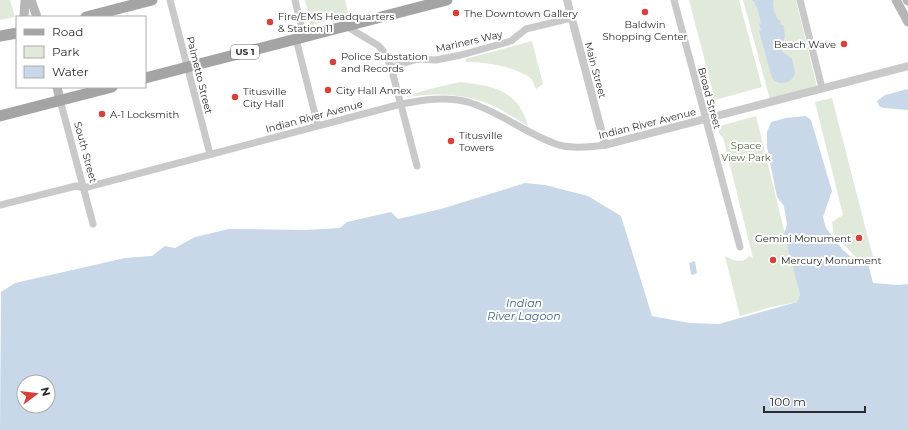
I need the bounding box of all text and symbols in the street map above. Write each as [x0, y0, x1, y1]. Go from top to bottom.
place label: The Downtown Gallery [464, 7, 578, 20]
marker: Baldwin Shopping Center [640, 7, 650, 17]
marker: The Downtown Gallery [451, 8, 461, 18]
place label: Fire/EMS Headquarters & Station 11 [278, 10, 394, 35]
legend [16, 16, 146, 88]
marker: Fire/EMS Headquarters & Station 11 [265, 17, 275, 27]
place label: Baldwin Shopping Center [602, 18, 688, 43]
text: Road [52, 24, 83, 39]
street label: Mariners Way [434, 27, 504, 55]
street label: Palmetto Street [184, 35, 215, 115]
place label: Beach Wave [774, 38, 836, 51]
marker: Beach Wave [839, 39, 849, 49]
street label: Main Street [582, 41, 609, 100]
text: Park [52, 44, 80, 59]
road number: US 1 [231, 45, 259, 59]
place label: Police Substation and Records [341, 50, 428, 75]
marker: Police Substation and Records [328, 57, 338, 67]
text: Water [52, 64, 89, 79]
street label: Broad Street [695, 66, 724, 130]
place label: City Hall Annex [336, 84, 412, 97]
place label: Titusville City Hall [243, 85, 286, 110]
marker: City Hall Annex [323, 85, 333, 95]
marker: Titusville City Hall [230, 92, 240, 102]
street label: Indian River Avenue [264, 97, 364, 136]
street label: Indian River Avenue [597, 105, 697, 142]
place label: A-1 Locksmith [110, 108, 179, 121]
marker: A-1 Locksmith [97, 109, 107, 119]
street label: South Street [71, 120, 100, 184]
place label: Titusville Towers [459, 129, 502, 154]
marker: Titusville Towers [446, 136, 456, 146]
park label: Space View Park [721, 139, 771, 164]
place label: Gemini Monument [755, 232, 851, 245]
marker: Gemini Monument [854, 233, 864, 243]
place label: Mercury Monument [781, 254, 882, 267]
marker: Mercury Monument [768, 255, 778, 265]
water label: Indian River Lagoon [487, 296, 561, 323]
north arrow [16, 374, 56, 414]
text: N [38, 385, 54, 398]
scale bar [764, 388, 865, 414]
text: 100 m [770, 394, 806, 409]

